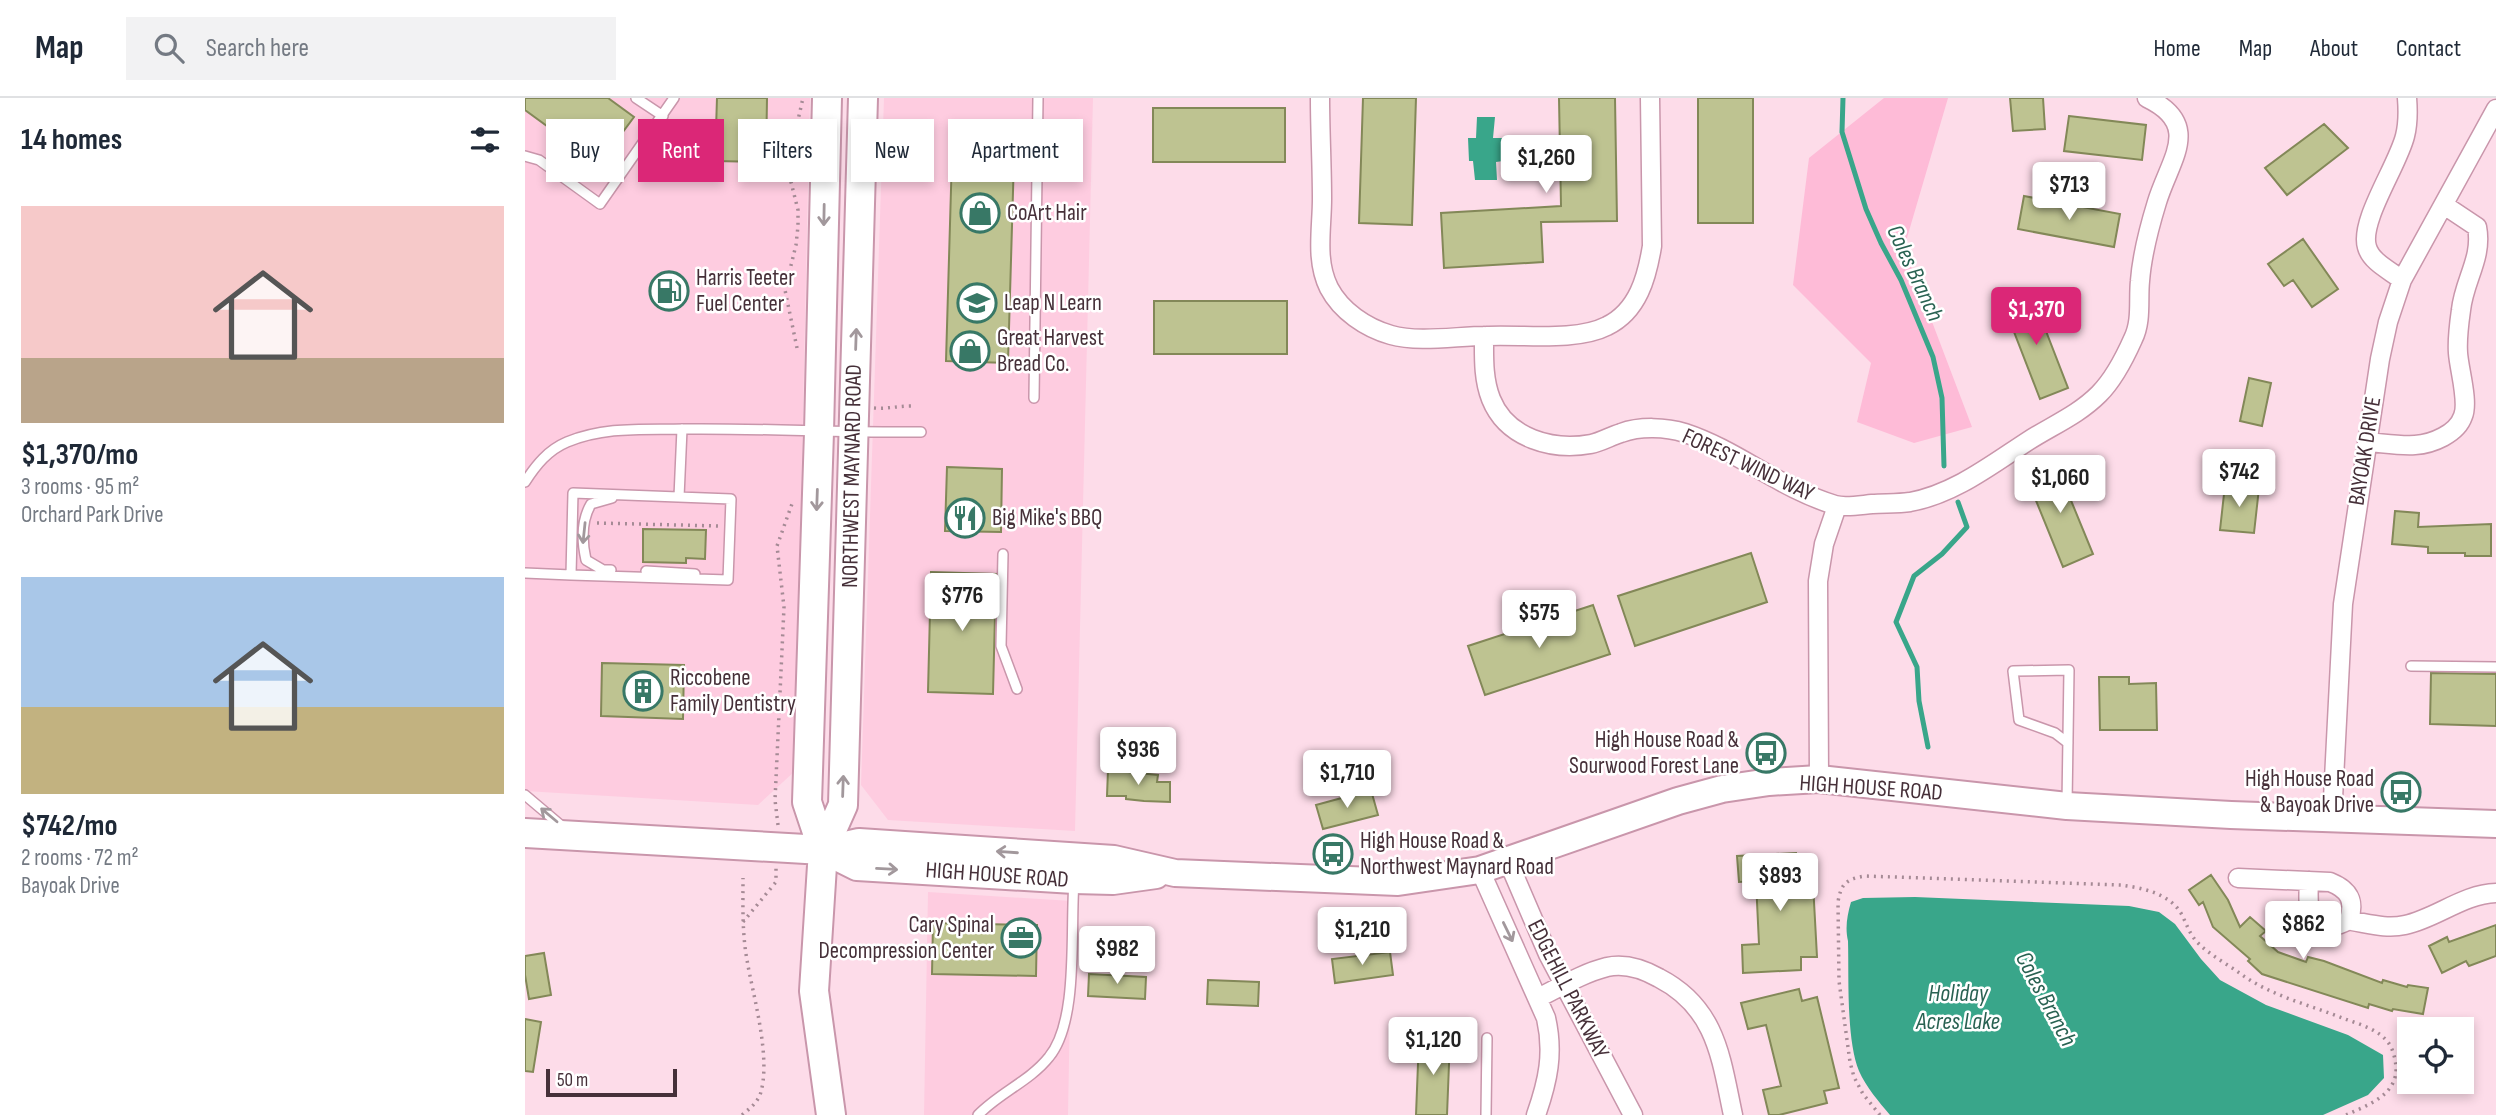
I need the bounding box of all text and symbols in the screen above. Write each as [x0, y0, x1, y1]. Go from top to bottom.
search box [126, 17, 616, 80]
text: Map [35, 28, 84, 68]
icon: search [150, 29, 188, 67]
text: Search here [206, 33, 309, 64]
text: Home [2153, 34, 2201, 63]
text: Map [2239, 34, 2272, 63]
text: About [2310, 34, 2358, 63]
text: Contact [2396, 34, 2461, 63]
chip: Buy [546, 119, 624, 182]
chip: Rent [638, 119, 724, 182]
chip: Filters [738, 119, 837, 182]
chip: New [851, 119, 934, 182]
chip: Apartment [948, 119, 1083, 182]
icon: filters [466, 121, 504, 159]
text: 14 homes [21, 122, 122, 158]
pin: $1,260 [1489, 136, 1603, 195]
text: $1,260 [1517, 144, 1575, 172]
pin: $713 [2028, 162, 2110, 222]
text: $713 [2048, 171, 2090, 199]
shop icon: CoArt Hair [959, 192, 1001, 234]
place label: CoArt Hair [1007, 199, 1087, 227]
one-way arrow [817, 203, 831, 226]
water label: Coles Branch [1880, 220, 1950, 326]
icon: home [200, 252, 326, 378]
place label: Harris Teeter Fuel Center [696, 264, 795, 318]
fuel station icon: Harris Teeter Fuel Center [648, 270, 690, 312]
school or university icon: Leap N Learn [956, 282, 998, 324]
pin: $1,370 [1979, 288, 2093, 347]
place label: Leap N Learn [1004, 289, 1102, 317]
text: $1,370 [2007, 296, 2065, 324]
place label: Great Harvest Bread Co. [997, 324, 1104, 378]
one-way arrow [849, 328, 863, 351]
shop icon: Great Harvest Bread Co. [949, 330, 991, 372]
street label: NORTHWEST MAYNARD ROAD [836, 364, 868, 588]
street label: BAYOAK DRIVE [2343, 395, 2387, 507]
street label: FOREST WIND WAY [1678, 422, 1819, 508]
text: $1,370/mo [21, 437, 138, 473]
pin: $742 [2198, 450, 2280, 509]
pin: $1,060 [2003, 456, 2117, 515]
text: $742 [2218, 458, 2260, 486]
text: $1,060 [2030, 464, 2090, 492]
text: 3 rooms · 95 m² [21, 473, 140, 501]
one-way arrow [811, 488, 824, 511]
restaurant icon: Big Mike's BBQ [944, 497, 986, 539]
text: Orchard Park Drive [21, 501, 163, 529]
place label: Big Mike's BBQ [992, 504, 1102, 532]
one-way arrow [577, 521, 590, 544]
pin: $776 [921, 574, 1003, 633]
text: $776 [941, 582, 983, 610]
pin: $575 [1498, 590, 1580, 650]
text: $575 [1518, 599, 1560, 627]
icon: home [200, 623, 326, 749]
place label: Riccobene Family Dentistry [670, 664, 796, 718]
building icon: Riccobene Family Dentistry [622, 670, 664, 712]
place label: High House Road & Sourwood Forest Lane [1569, 726, 1739, 780]
pin: $936 [1097, 728, 1179, 787]
bus stop icon: High House Road & Sourwood Forest Lane [1745, 732, 1787, 774]
text: $936 [1116, 736, 1160, 764]
pin: $1,710 [1290, 750, 1404, 810]
text: $1,710 [1319, 759, 1375, 787]
place label: High House Road & Bayoak Drive [2245, 765, 2374, 819]
street label: HIGH HOUSE ROAD [1798, 769, 1944, 807]
bus stop icon: High House Road & Bayoak Drive [2380, 771, 2422, 813]
one-way arrow [837, 775, 850, 798]
one-way arrow [541, 807, 559, 823]
text: $742/mo [21, 808, 118, 844]
place label: High House Road & Northwest Maynard Road [1360, 827, 1554, 881]
bus stop icon: High House Road & Northwest Maynard Road [1312, 833, 1354, 875]
text: 2 rooms · 72 m² [21, 844, 139, 872]
one-way arrow [996, 845, 1019, 858]
pin: $893 [1739, 854, 1821, 913]
street label: HIGH HOUSE ROAD [924, 856, 1070, 894]
one-way arrow [875, 862, 898, 875]
text: $893 [1758, 862, 1802, 890]
text: Bayoak Drive [21, 872, 120, 900]
pin: $862 [2262, 902, 2344, 961]
pin: $1,210 [1305, 908, 1419, 967]
text: $862 [2281, 910, 2325, 938]
place label: Cary Spinal Decompression Center [819, 911, 994, 965]
street label: EDGEHILL PARKWAY [1521, 915, 1615, 1063]
text: $1,210 [1334, 916, 1390, 944]
office icon: Cary Spinal Decompression Center [1000, 917, 1042, 959]
one-way arrow [1502, 921, 1515, 942]
pin: $982 [1076, 926, 1158, 986]
text: $982 [1095, 935, 1139, 963]
water label: Coles Branch [2009, 947, 2083, 1051]
water label: Holiday Acres Lake [1915, 979, 2000, 1036]
map controls [2397, 1017, 2474, 1094]
button: locate [2397, 1017, 2474, 1094]
pin: $1,120 [1376, 1018, 1490, 1077]
text: $1,120 [1404, 1026, 1462, 1054]
scale bar [546, 1066, 677, 1098]
text: 50 m [557, 1069, 588, 1092]

